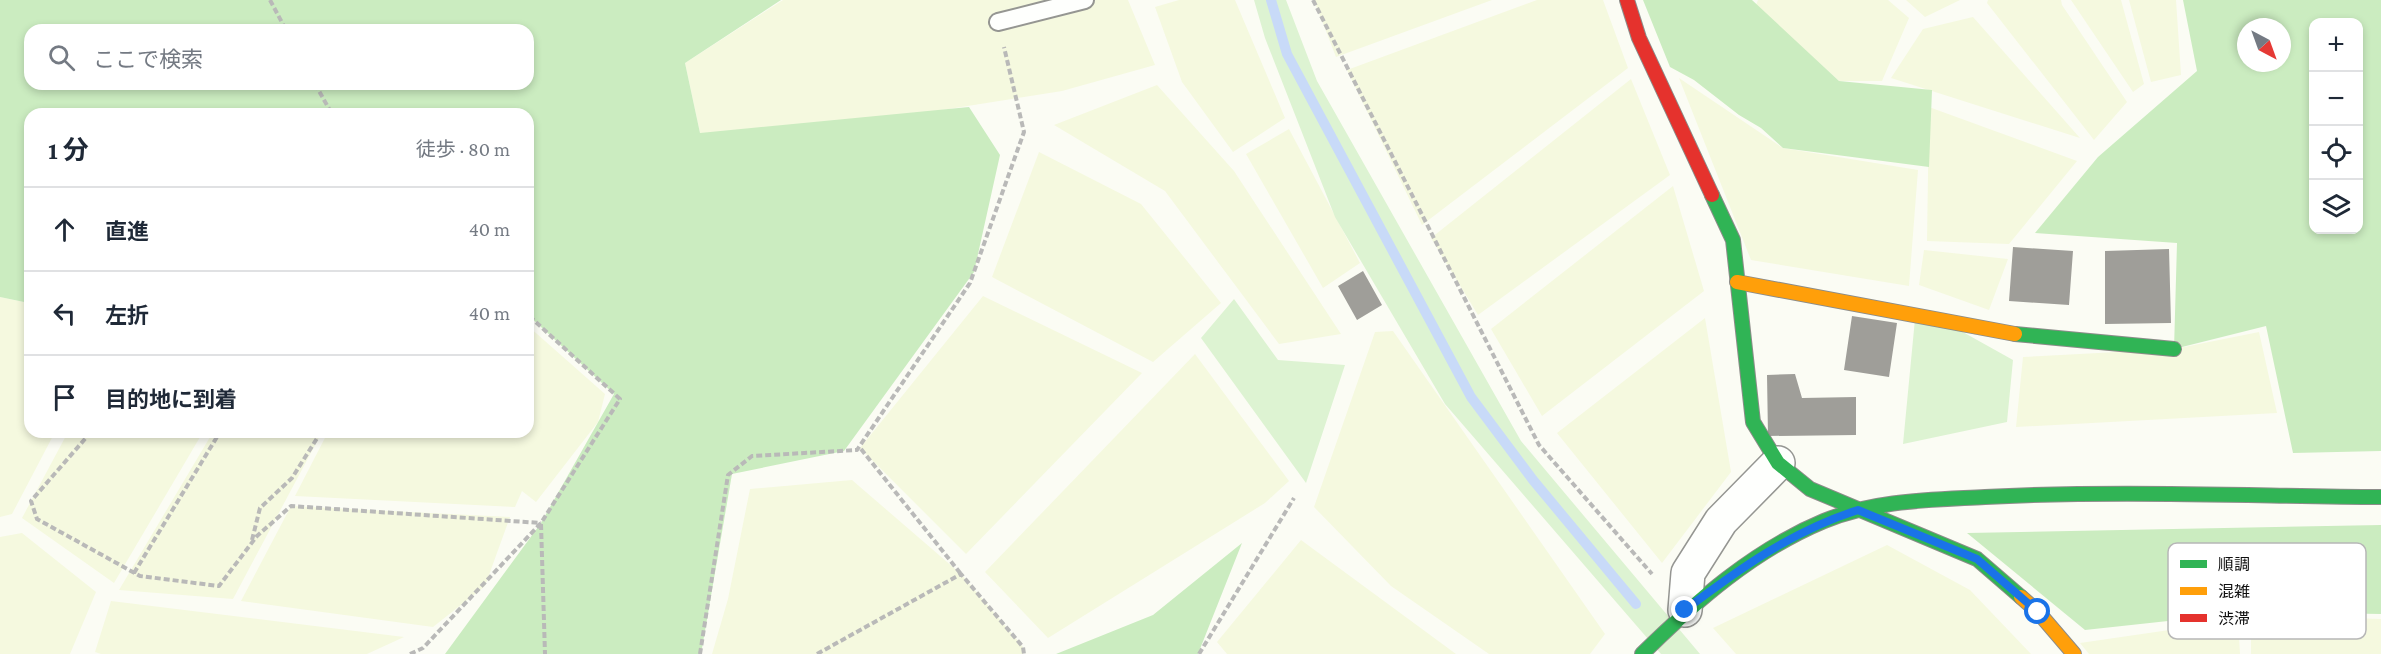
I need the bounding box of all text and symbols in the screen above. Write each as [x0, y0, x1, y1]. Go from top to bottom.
north arrow [2237, 18, 2291, 72]
map controls [2309, 18, 2363, 234]
button: + [2309, 18, 2363, 72]
search box [24, 24, 534, 90]
icon: search [45, 41, 78, 74]
text: ここで検索 [93, 47, 203, 72]
button: − [2309, 72, 2363, 126]
button: locate [2309, 126, 2363, 180]
text: 1 分 [48, 136, 89, 165]
text: 徒歩 · 80 m [416, 138, 510, 160]
button: layers [2309, 180, 2363, 234]
icon: ahead [48, 213, 81, 246]
text: 40 m [469, 218, 510, 240]
text: 直進 [105, 219, 149, 244]
icon: left [48, 297, 81, 330]
text: 40 m [469, 302, 510, 324]
text: 左折 [105, 303, 149, 328]
icon: arrive [48, 381, 81, 414]
text: 目的地に到着 [105, 387, 237, 412]
legend [2168, 543, 2366, 639]
text: 順調 [2218, 556, 2250, 573]
text: 混雑 [2218, 583, 2250, 600]
route end [1671, 596, 1697, 622]
route start [2024, 598, 2050, 624]
text: 渋滞 [2218, 610, 2250, 627]

